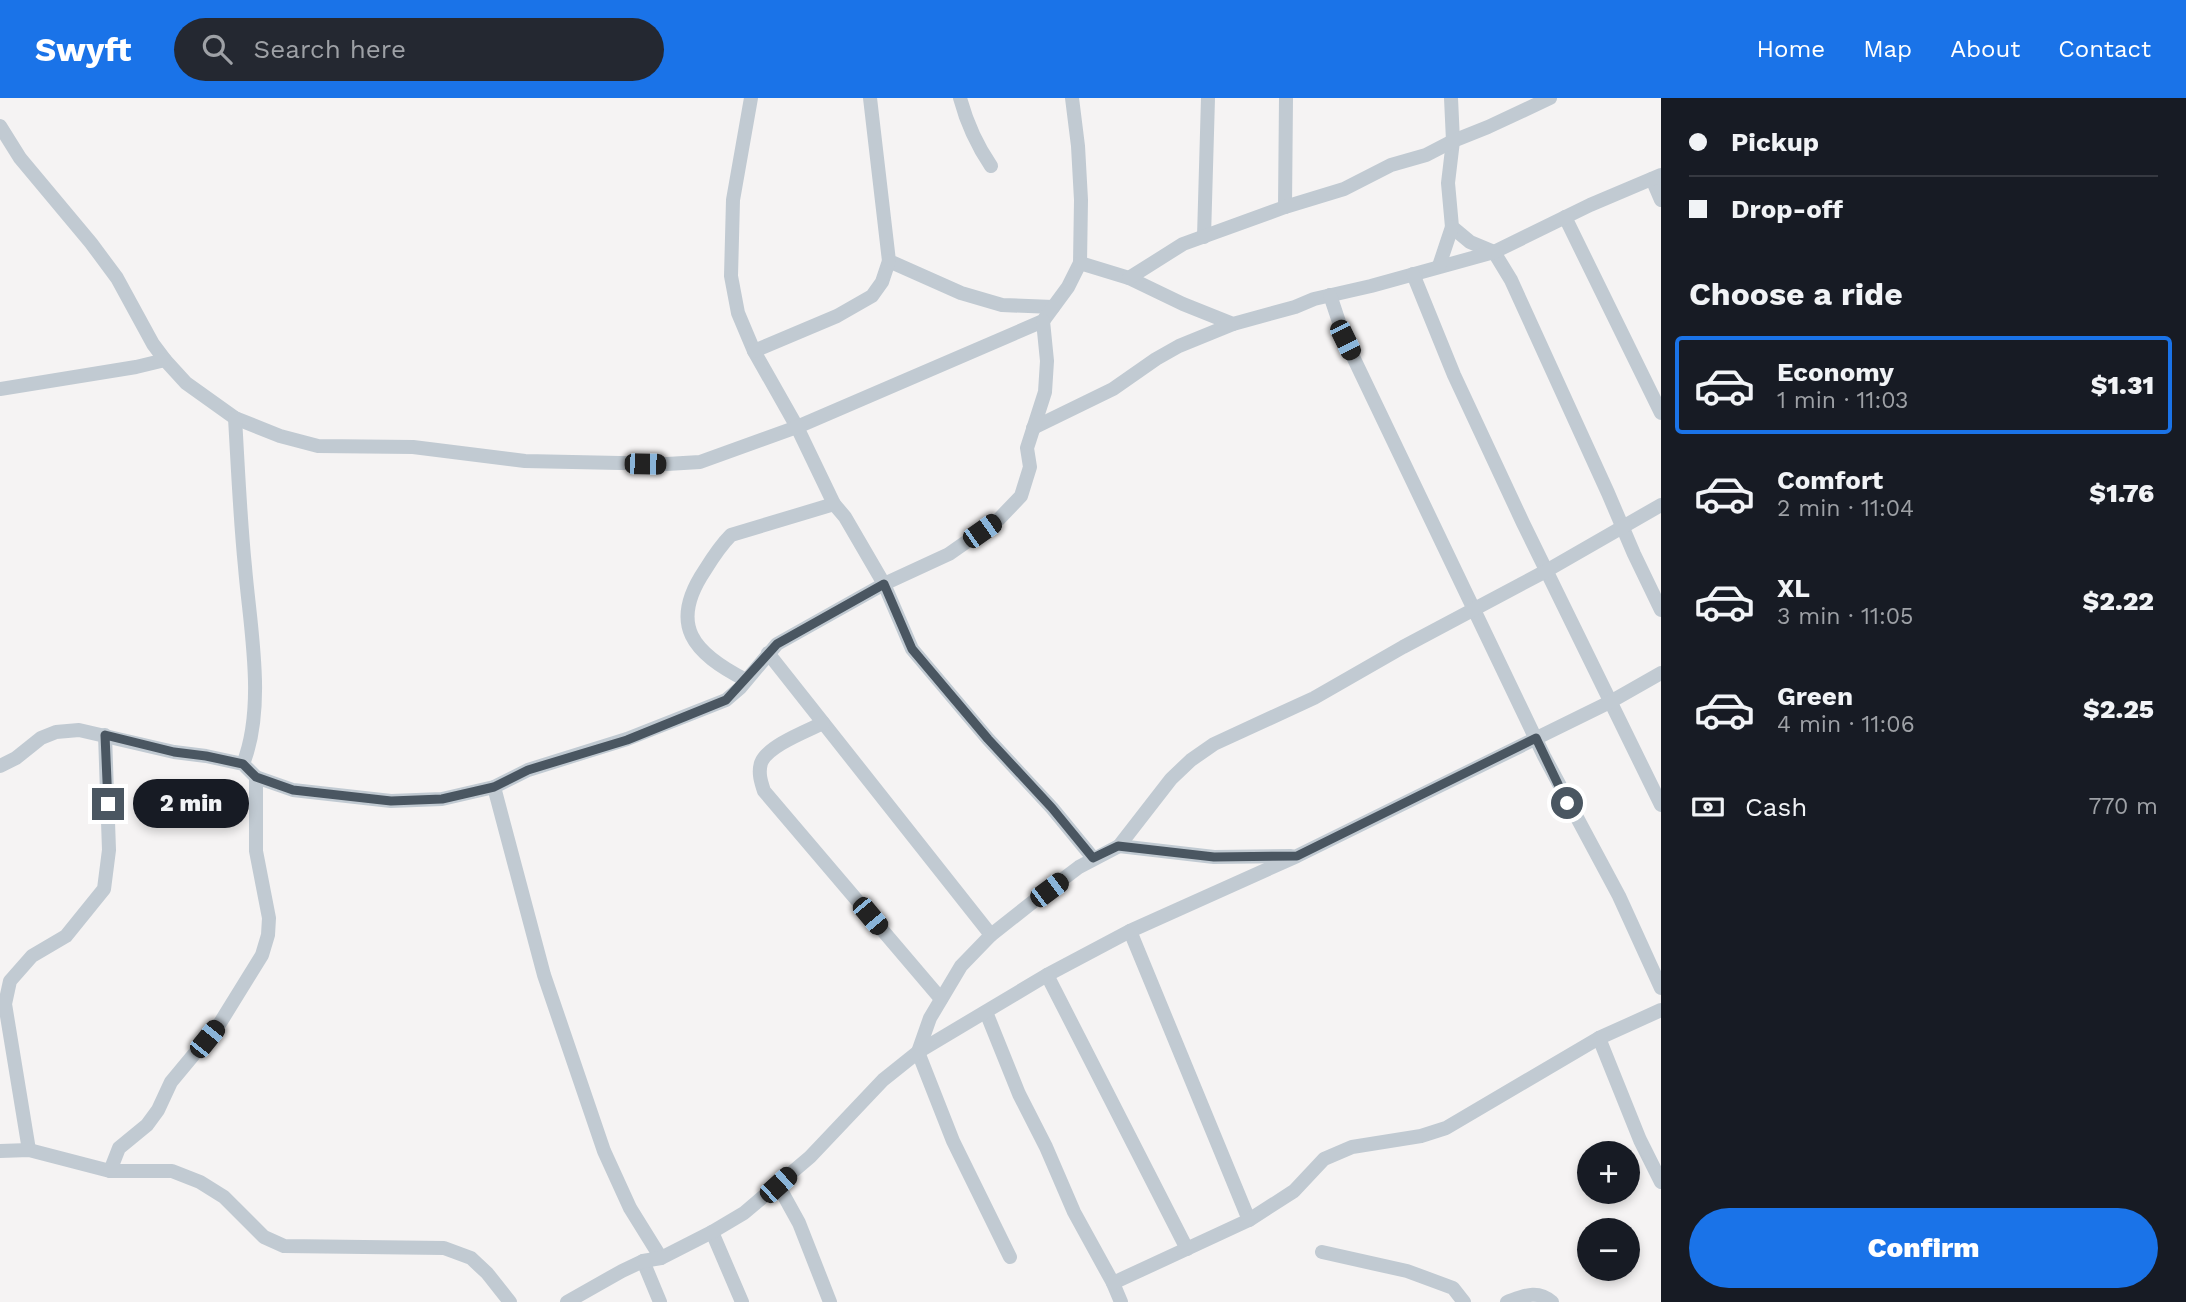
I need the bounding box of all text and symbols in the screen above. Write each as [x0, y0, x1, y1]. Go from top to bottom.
search box [174, 18, 664, 81]
text: Swyft [35, 30, 132, 69]
icon: search [198, 30, 236, 68]
text: Search here [254, 34, 406, 64]
text: Home [1757, 35, 1825, 63]
text: Map [1863, 35, 1912, 63]
text: About [1950, 35, 2020, 63]
text: Contact [2058, 35, 2151, 63]
text: Pickup [1731, 127, 1819, 157]
text: Drop-off [1731, 194, 1843, 224]
text: Choose a ride [1689, 275, 1903, 313]
car [1327, 317, 1364, 363]
icon: car [1693, 354, 1756, 417]
text: Economy [1777, 357, 1894, 387]
text: $1.31 [2091, 370, 2154, 400]
text: 1 min · 11:03 [1777, 387, 1909, 414]
car [624, 453, 667, 475]
icon: car [1693, 462, 1756, 525]
text: Comfort [1777, 465, 1883, 495]
text: $1.76 [2089, 478, 2154, 508]
text: 2 min · 11:04 [1777, 495, 1914, 522]
car [959, 510, 1006, 552]
icon: car [1693, 570, 1756, 633]
text: XL [1777, 573, 1810, 603]
text: $2.22 [2083, 586, 2154, 616]
text: 3 min · 11:05 [1777, 603, 1913, 630]
icon: car [1693, 678, 1756, 741]
text: Green [1777, 681, 1853, 711]
text: $2.25 [2083, 694, 2154, 724]
text: 4 min · 11:06 [1777, 711, 1915, 738]
callout: 2 min [132, 780, 248, 828]
route start [1551, 787, 1583, 819]
route end [92, 788, 124, 820]
icon: cash [1689, 788, 1727, 826]
text: 2 min [160, 790, 222, 817]
text: Cash [1745, 792, 1807, 822]
text: 770 m [2089, 793, 2158, 820]
car [1026, 869, 1073, 911]
car [849, 893, 892, 939]
car [186, 1016, 229, 1062]
map controls [1577, 1141, 1640, 1281]
button: + [1577, 1141, 1640, 1204]
car [756, 1163, 801, 1207]
button: Confirm [1689, 1208, 2158, 1288]
button: − [1577, 1218, 1640, 1281]

